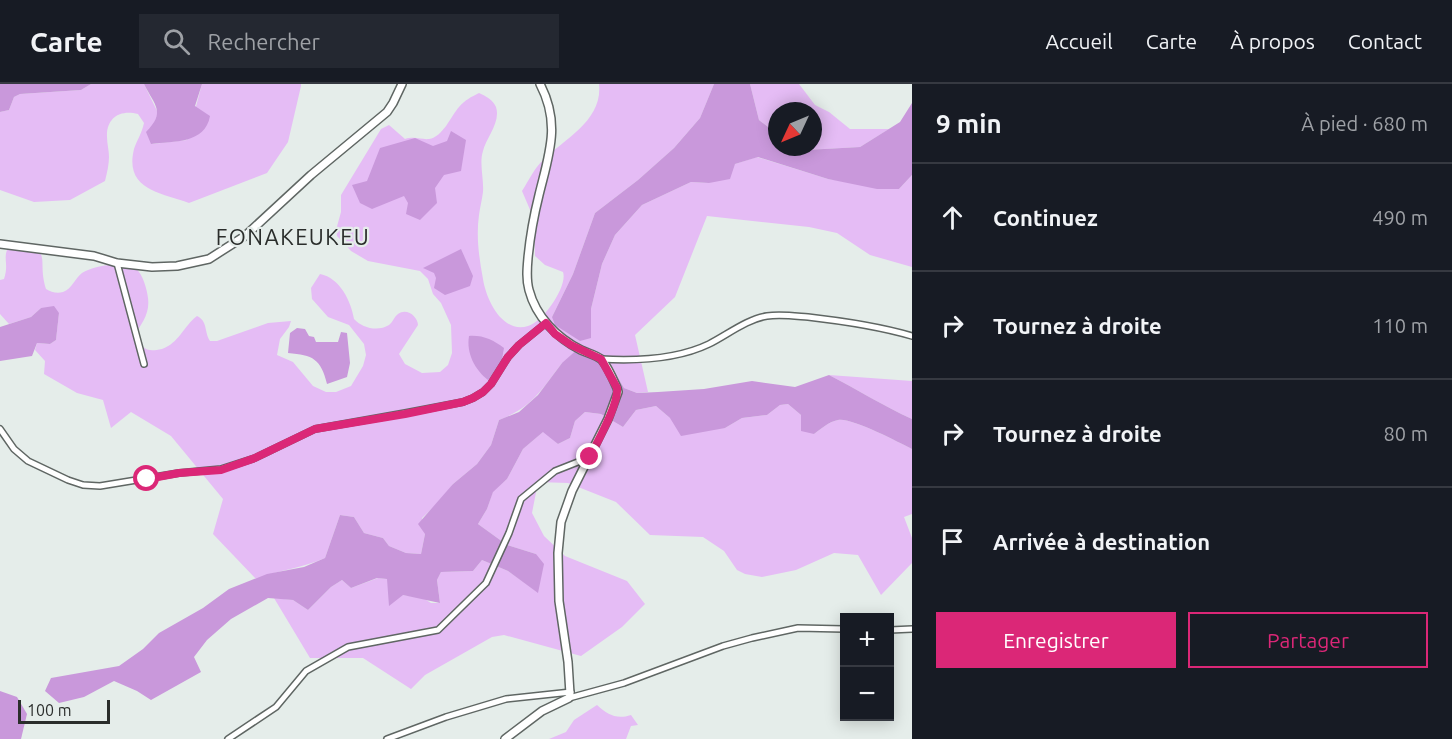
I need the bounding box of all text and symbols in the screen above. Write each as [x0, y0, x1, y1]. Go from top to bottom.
search box [139, 14, 559, 68]
icon: search [160, 25, 193, 58]
text: Carte [30, 26, 103, 57]
text: Rechercher [208, 29, 320, 54]
text: Accueil [1045, 29, 1113, 53]
text: Carte [1146, 29, 1197, 53]
text: À propos [1230, 29, 1315, 53]
text: Contact [1348, 29, 1422, 53]
north arrow [768, 102, 822, 156]
text: 9 min [936, 109, 1002, 138]
text: À pied · 680 m [1301, 112, 1428, 135]
icon: ahead [936, 201, 969, 234]
text: Continuez [993, 205, 1098, 230]
text: 490 m [1372, 206, 1428, 229]
district label: FONAKEUKEU [216, 224, 370, 249]
icon: right [936, 309, 969, 342]
text: Tournez à droite [993, 313, 1162, 338]
text: 110 m [1372, 314, 1428, 337]
icon: right [936, 417, 969, 450]
text: Tournez à droite [993, 421, 1162, 446]
text: 80 m [1384, 422, 1428, 445]
route end [576, 443, 602, 469]
route start [133, 465, 159, 491]
icon: arrive [936, 525, 969, 558]
text: Arrivée à destination [993, 529, 1210, 554]
button: Enregistrer [936, 612, 1176, 668]
button: Partager [1188, 612, 1428, 668]
map controls [840, 613, 894, 721]
button: + [840, 613, 894, 667]
button: − [840, 667, 894, 721]
scale bar [18, 697, 110, 724]
text: 100 m [27, 701, 72, 719]

